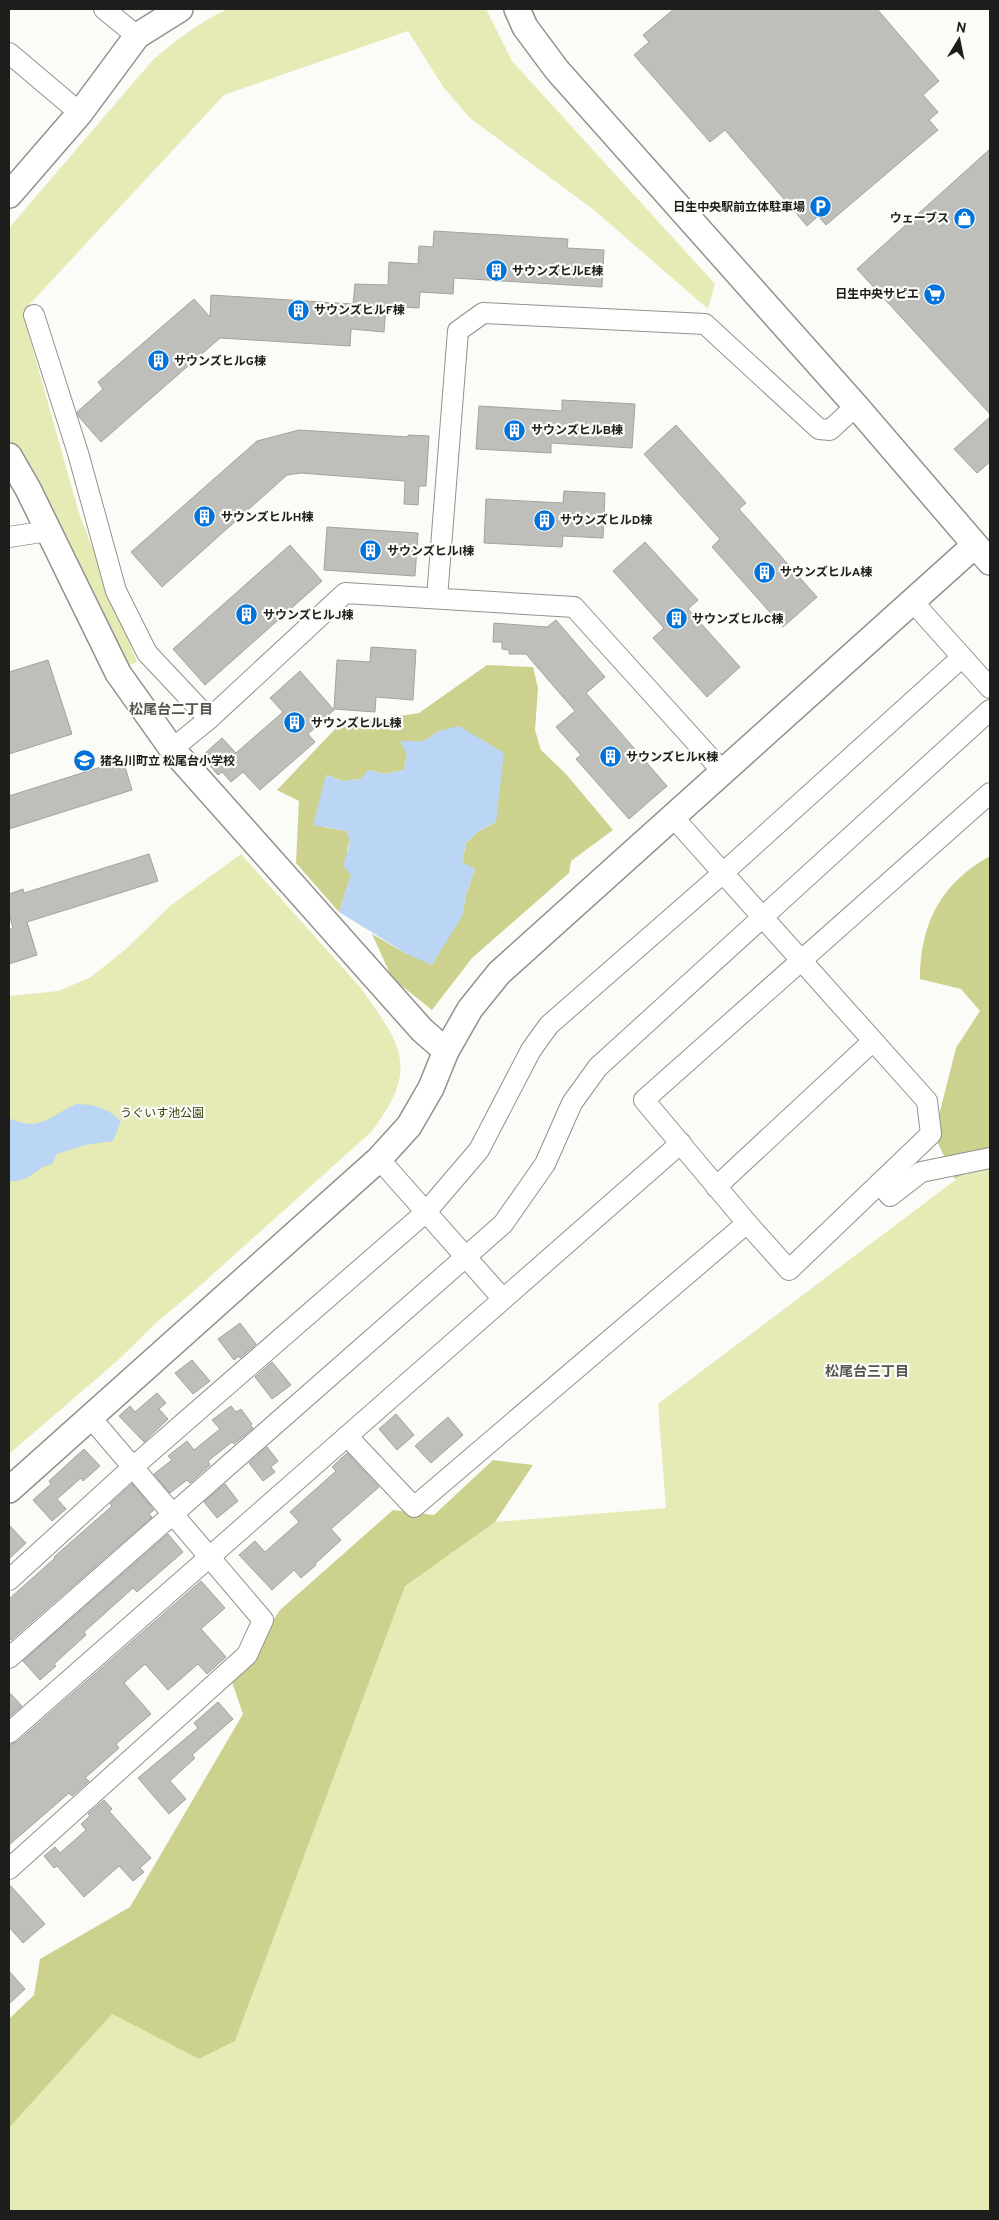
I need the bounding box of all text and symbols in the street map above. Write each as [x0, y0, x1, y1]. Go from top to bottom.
north arrow [934, 15, 984, 65]
text: N [955, 19, 967, 38]
parking icon: 日生中央駅前立体駐車場 [809, 195, 833, 219]
place label: 日生中央駅前立体駐車場 [673, 200, 805, 216]
shop icon: ウェーブス [953, 206, 977, 230]
place label: ウェーブス [890, 211, 949, 227]
building icon: サウンズヒルE棟 [484, 259, 508, 283]
place label: サウンズヒルE棟 [512, 264, 603, 280]
supermarket icon: 日生中央サピエ [923, 282, 947, 306]
place label: 日生中央サピエ [835, 287, 919, 303]
building icon: サウンズヒルF棟 [286, 298, 310, 322]
place label: サウンズヒルF棟 [314, 303, 405, 319]
building icon: サウンズヒルG棟 [146, 349, 170, 373]
place label: サウンズヒルG棟 [174, 354, 266, 370]
building icon: サウンズヒルB棟 [503, 418, 527, 442]
place label: サウンズヒルB棟 [531, 423, 623, 439]
building icon: サウンズヒルH棟 [193, 505, 217, 529]
building icon: サウンズヒルD棟 [532, 508, 556, 532]
place label: サウンズヒルH棟 [221, 510, 313, 526]
place label: サウンズヒルD棟 [560, 513, 652, 529]
building icon: サウンズヒルI棟 [359, 539, 383, 563]
place label: サウンズヒルI棟 [387, 544, 474, 560]
building icon: サウンズヒルA棟 [752, 560, 776, 584]
place label: サウンズヒルA棟 [780, 565, 872, 581]
building icon: サウンズヒルJ棟 [235, 603, 259, 627]
building icon: サウンズヒルC棟 [664, 607, 688, 631]
place label: サウンズヒルJ棟 [263, 608, 353, 624]
place label: サウンズヒルC棟 [692, 612, 783, 628]
district label: 松尾台二丁目 [129, 702, 213, 719]
building icon: サウンズヒルL棟 [283, 711, 307, 735]
place label: サウンズヒルL棟 [311, 716, 402, 732]
building icon: サウンズヒルK棟 [598, 745, 622, 769]
school or university icon: 猪名川町立 松尾台小学校 [72, 749, 96, 773]
place label: サウンズヒルK棟 [626, 750, 718, 766]
place label: 猪名川町立 松尾台小学校 [100, 754, 235, 770]
park label: うぐいす池公園 [120, 1106, 204, 1122]
district label: 松尾台三丁目 [825, 1364, 909, 1381]

